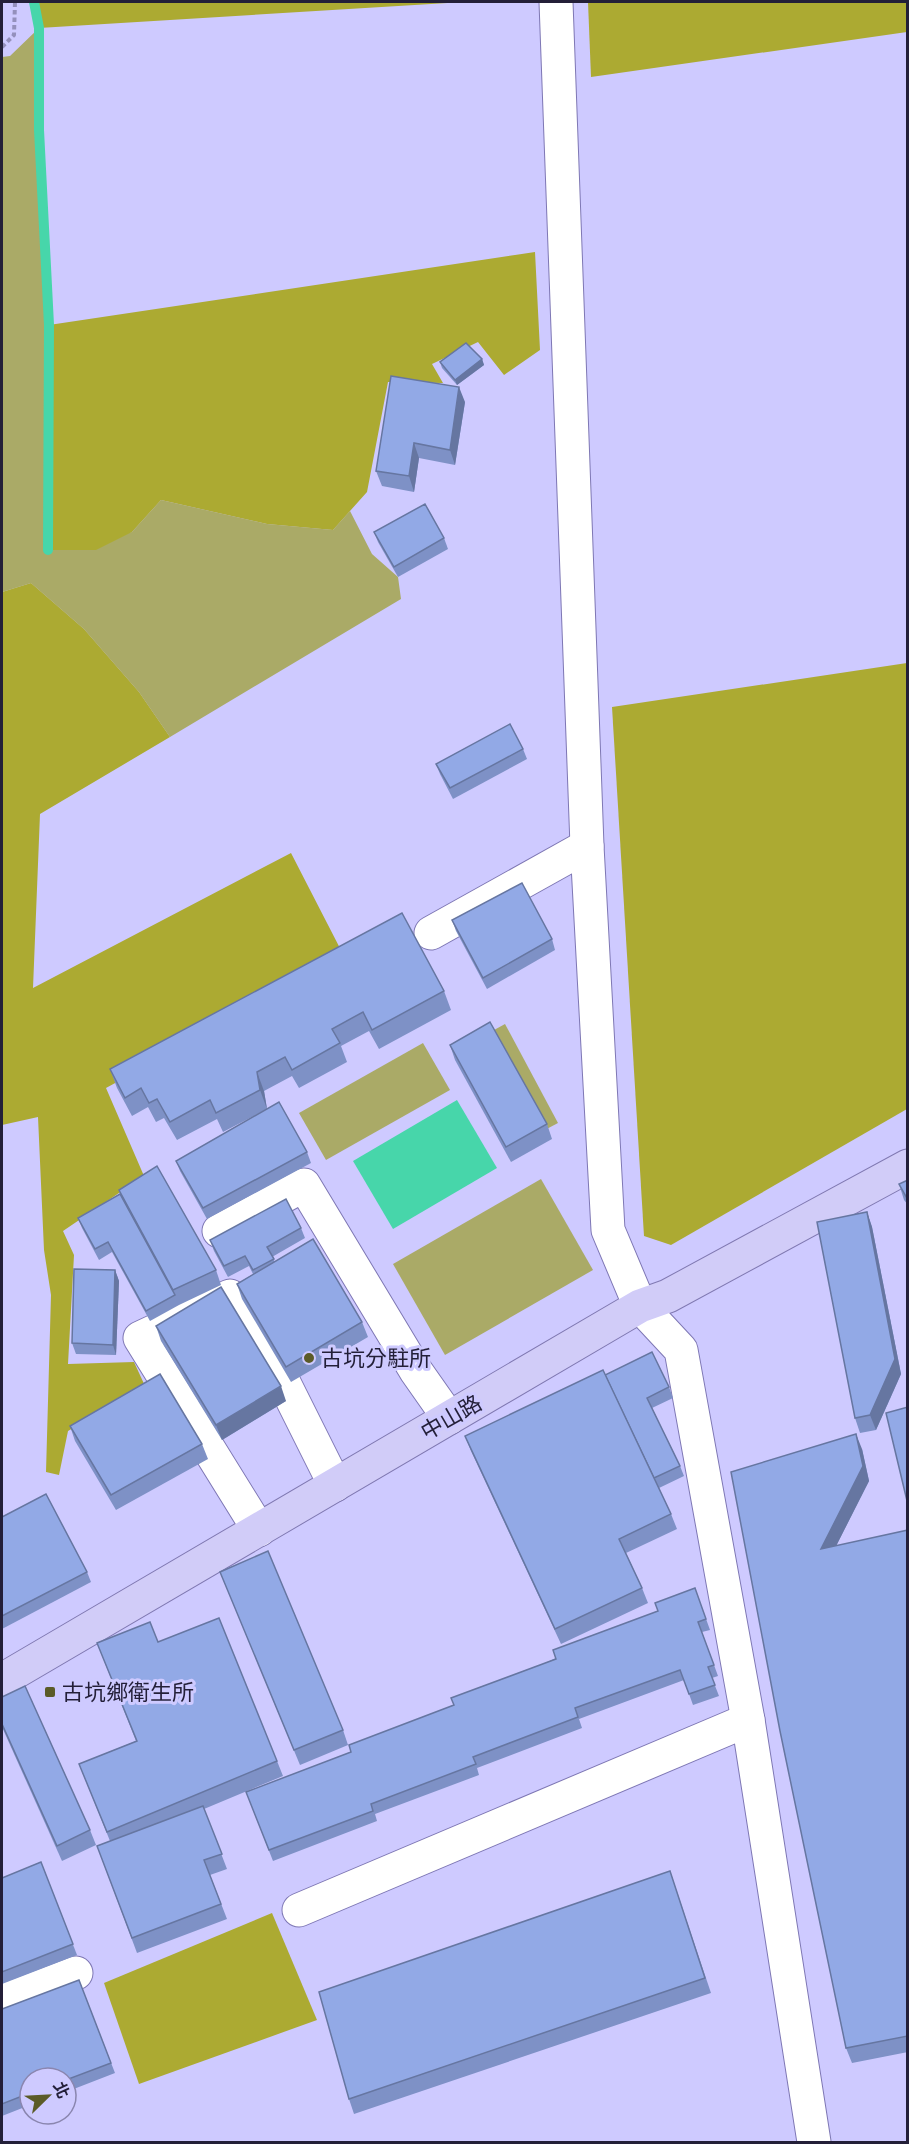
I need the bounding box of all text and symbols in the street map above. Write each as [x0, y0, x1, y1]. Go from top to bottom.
place label: 古坑分駐所 [321, 1344, 431, 1372]
marker: 古坑分駐所 [302, 1351, 316, 1365]
street label: 中山路 [415, 1388, 487, 1446]
place label: 古坑鄉衛生所 [62, 1678, 194, 1706]
marker: 古坑鄉衛生所 [43, 1685, 57, 1699]
north arrow [18, 2066, 78, 2126]
text: 北 [49, 2079, 74, 2101]

